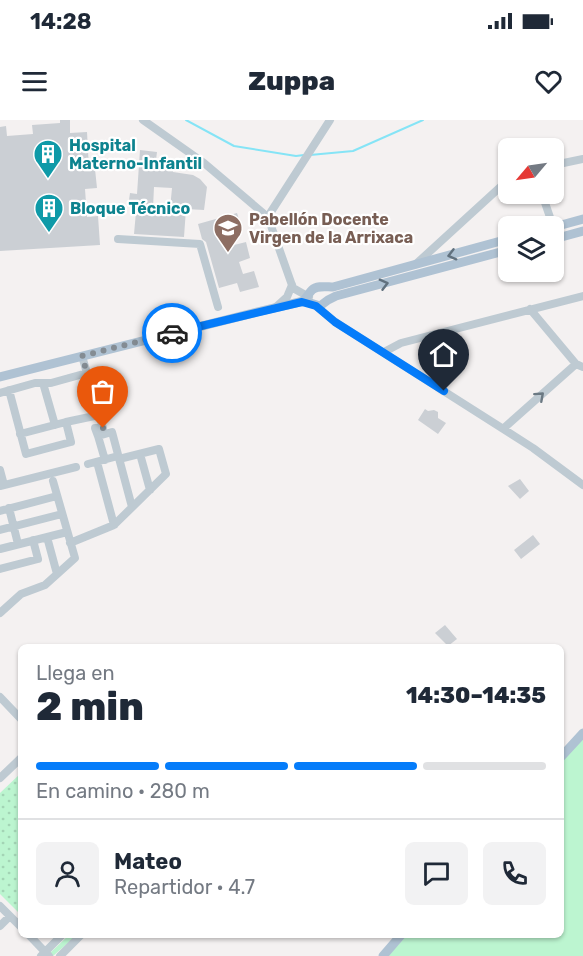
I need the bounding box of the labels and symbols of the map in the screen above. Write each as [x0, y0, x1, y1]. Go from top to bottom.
place label: Hospital Materno-Infantil [69, 136, 202, 173]
building icon: Hospital Materno-Infantil [32, 138, 64, 180]
north arrow [498, 138, 564, 204]
building icon: Bloque Técnico [33, 192, 65, 234]
place label: Bloque Técnico [70, 199, 190, 218]
place label: Pabellón Docente Virgen de la Arrixaca [249, 210, 413, 247]
school or university icon: Pabellón Docente Virgen de la Arrixaca [212, 212, 244, 254]
one-way arrow [447, 247, 457, 260]
one-way arrow [379, 278, 389, 291]
courier [142, 303, 202, 363]
pin [418, 329, 469, 391]
pin [77, 366, 128, 428]
one-way arrow [533, 392, 544, 403]

